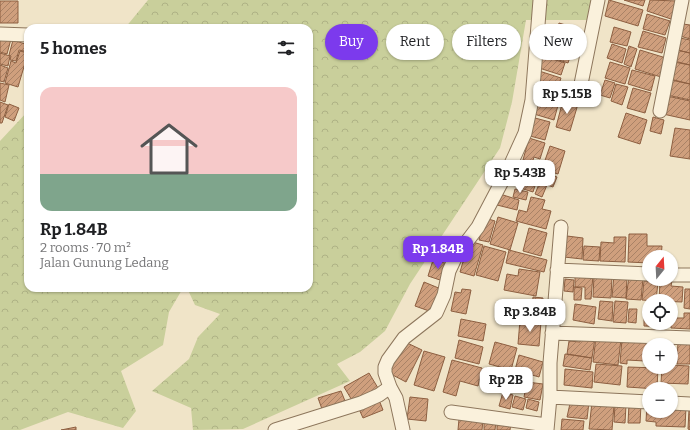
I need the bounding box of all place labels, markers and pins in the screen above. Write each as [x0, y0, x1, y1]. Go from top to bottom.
pin: Rp 5.15B [526, 81, 608, 115]
pin: Rp 5.43B [479, 160, 561, 194]
pin: Rp 1.84B [397, 236, 479, 270]
pin: Rp 3.84B [489, 299, 571, 333]
pin: Rp 2B [478, 367, 534, 401]

